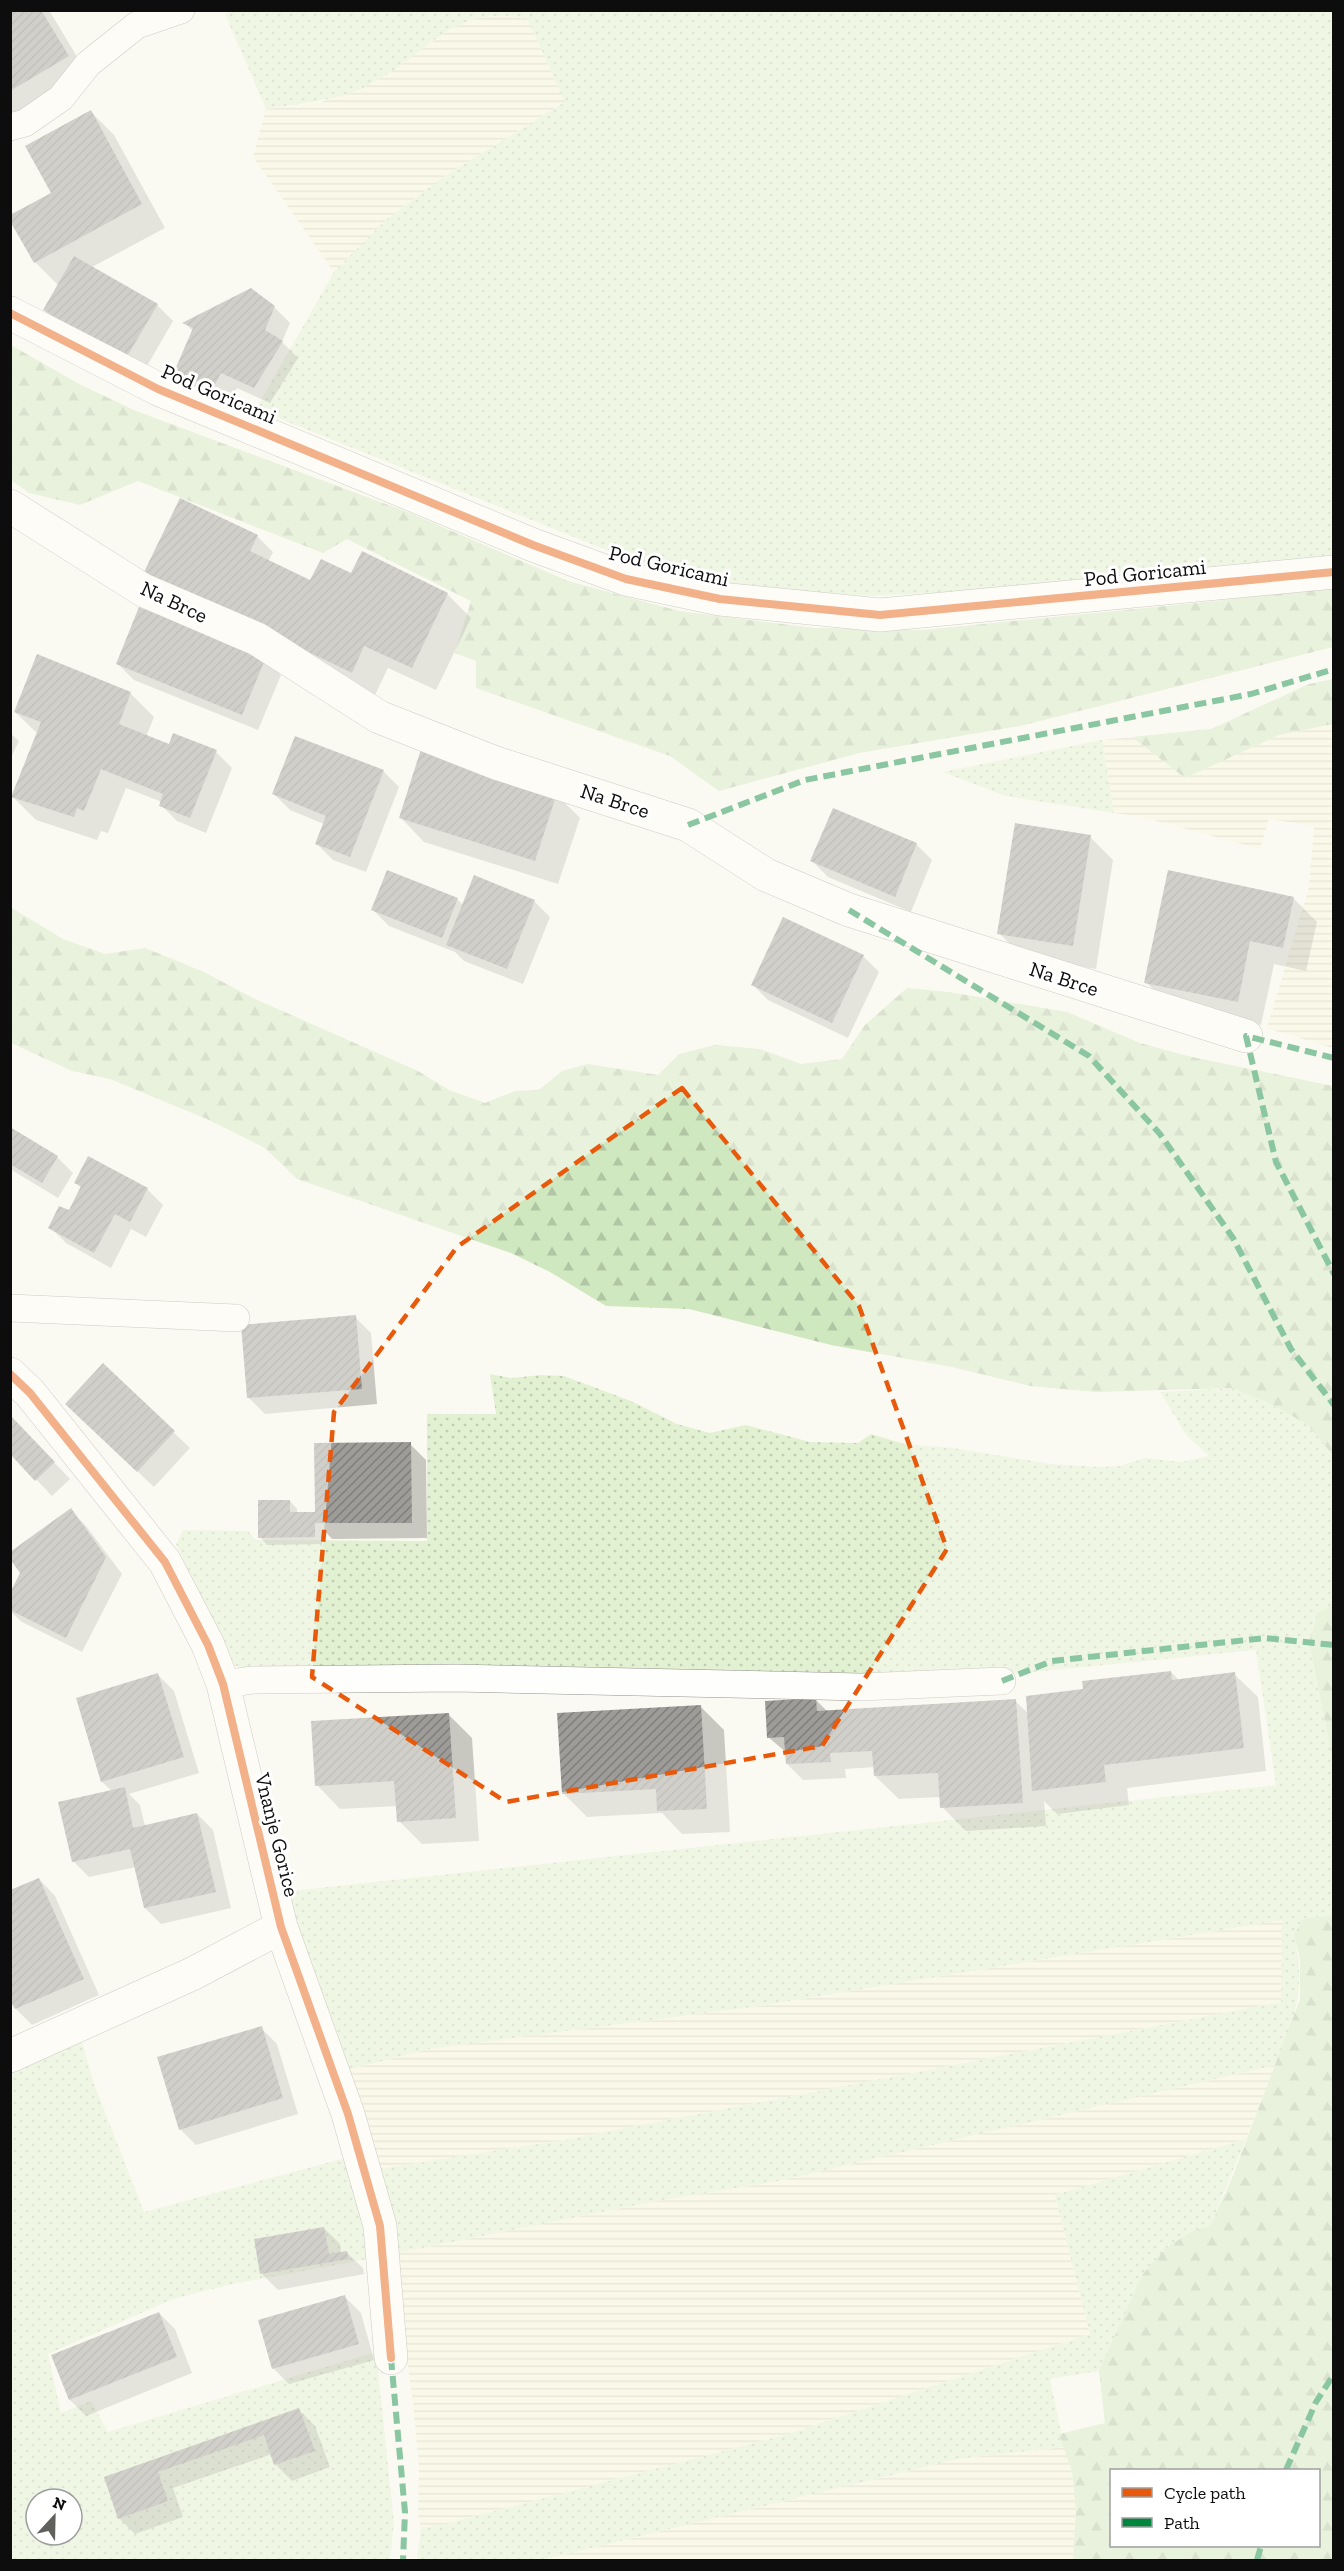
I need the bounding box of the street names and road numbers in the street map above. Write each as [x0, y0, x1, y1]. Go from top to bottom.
street label: Pod Goricami [158, 358, 281, 429]
street label: Pod Goricami [607, 540, 732, 591]
street label: Pod Goricami [1083, 554, 1207, 591]
street label: Na Brce [137, 575, 212, 628]
street label: Na Brce [578, 778, 653, 823]
street label: Na Brce [1027, 956, 1102, 1001]
street label: Vnanje Gorice [249, 1770, 305, 1900]

